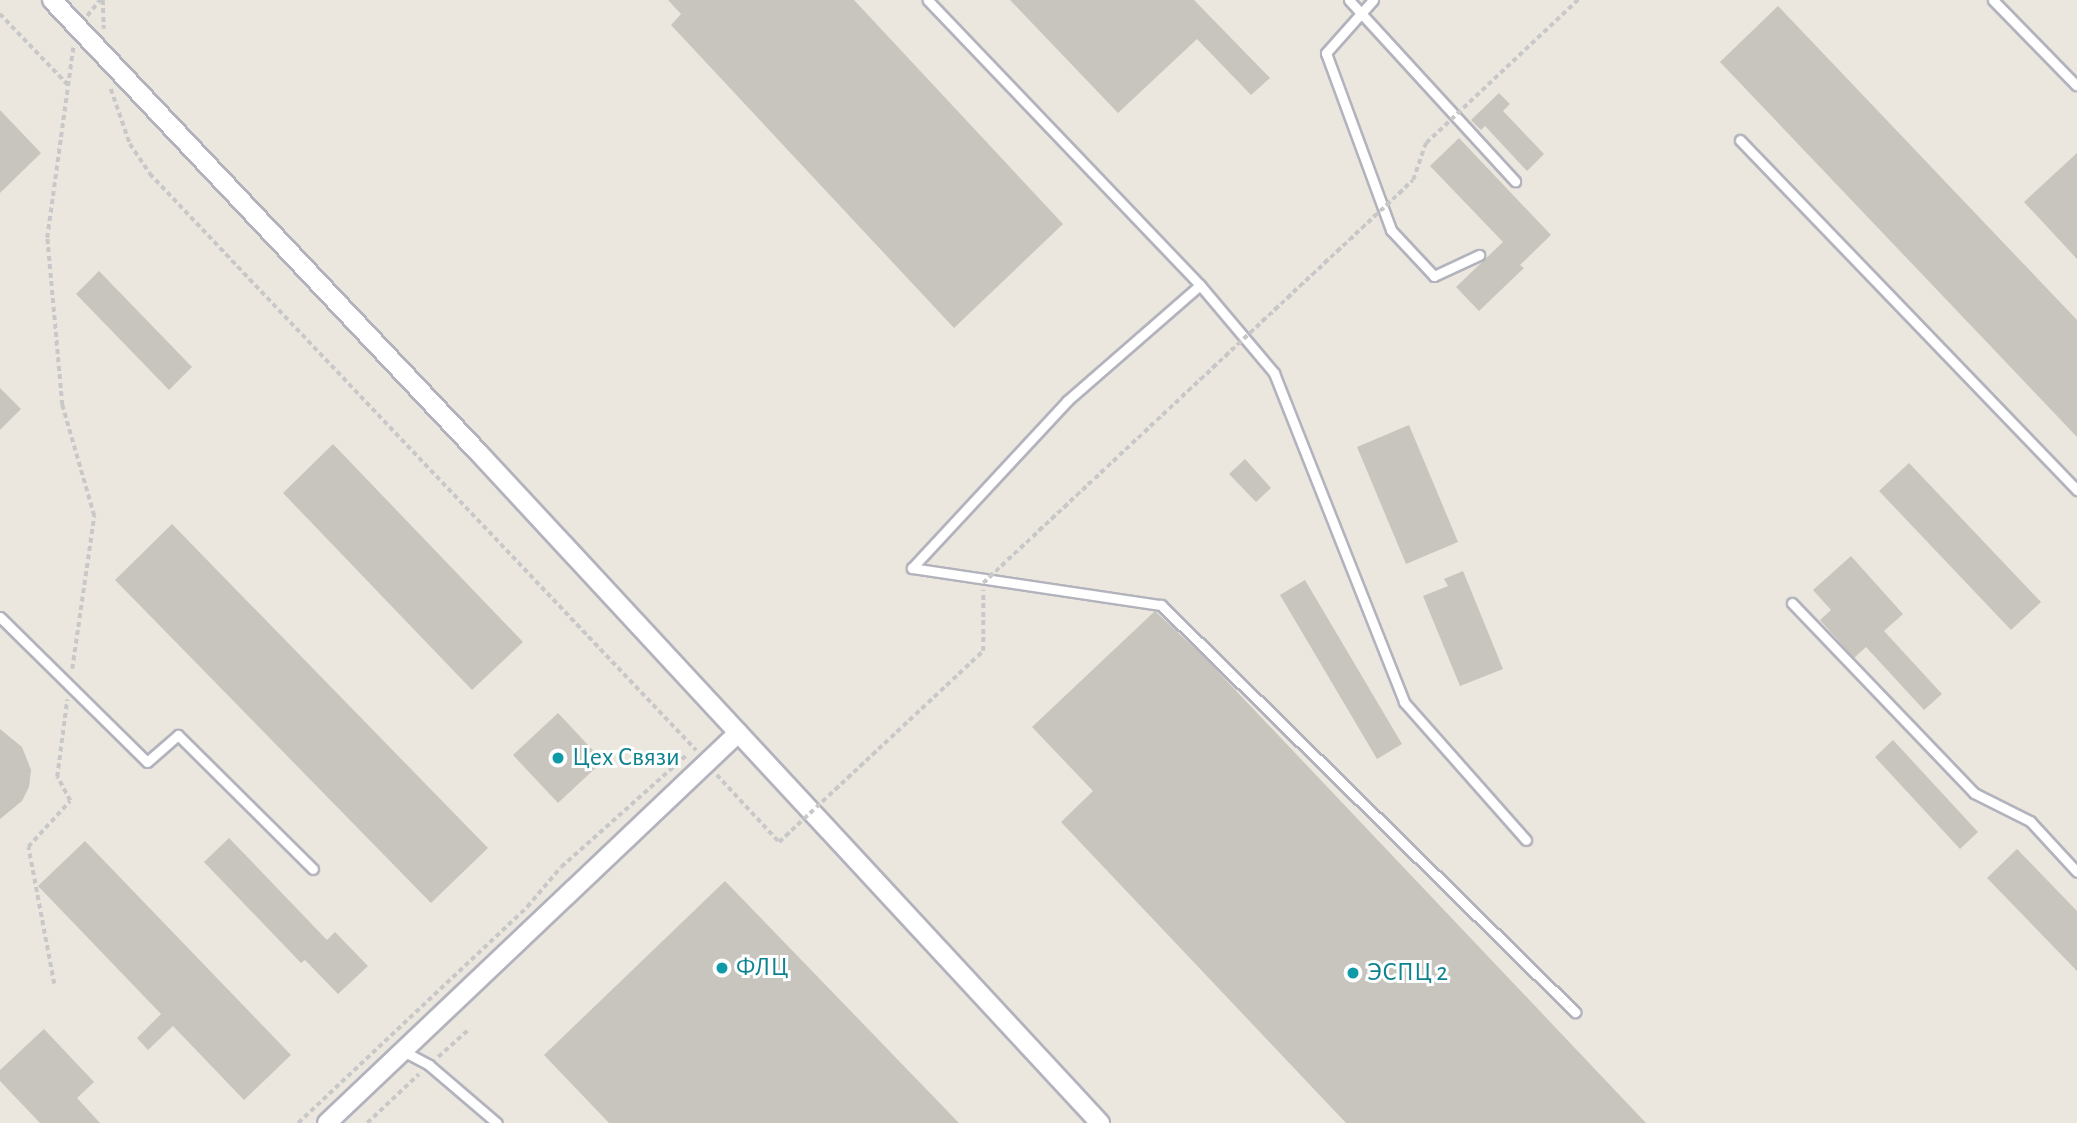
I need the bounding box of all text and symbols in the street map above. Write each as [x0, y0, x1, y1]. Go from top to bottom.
place label: Цех Связи [572, 742, 680, 774]
marker: Цех Связи [550, 750, 566, 766]
place label: ФЛЦ [736, 952, 789, 984]
place label: ЭСПЦ 2 [1367, 957, 1448, 989]
marker: ФЛЦ [714, 960, 730, 976]
marker: ЭСПЦ 2 [1345, 965, 1361, 981]

